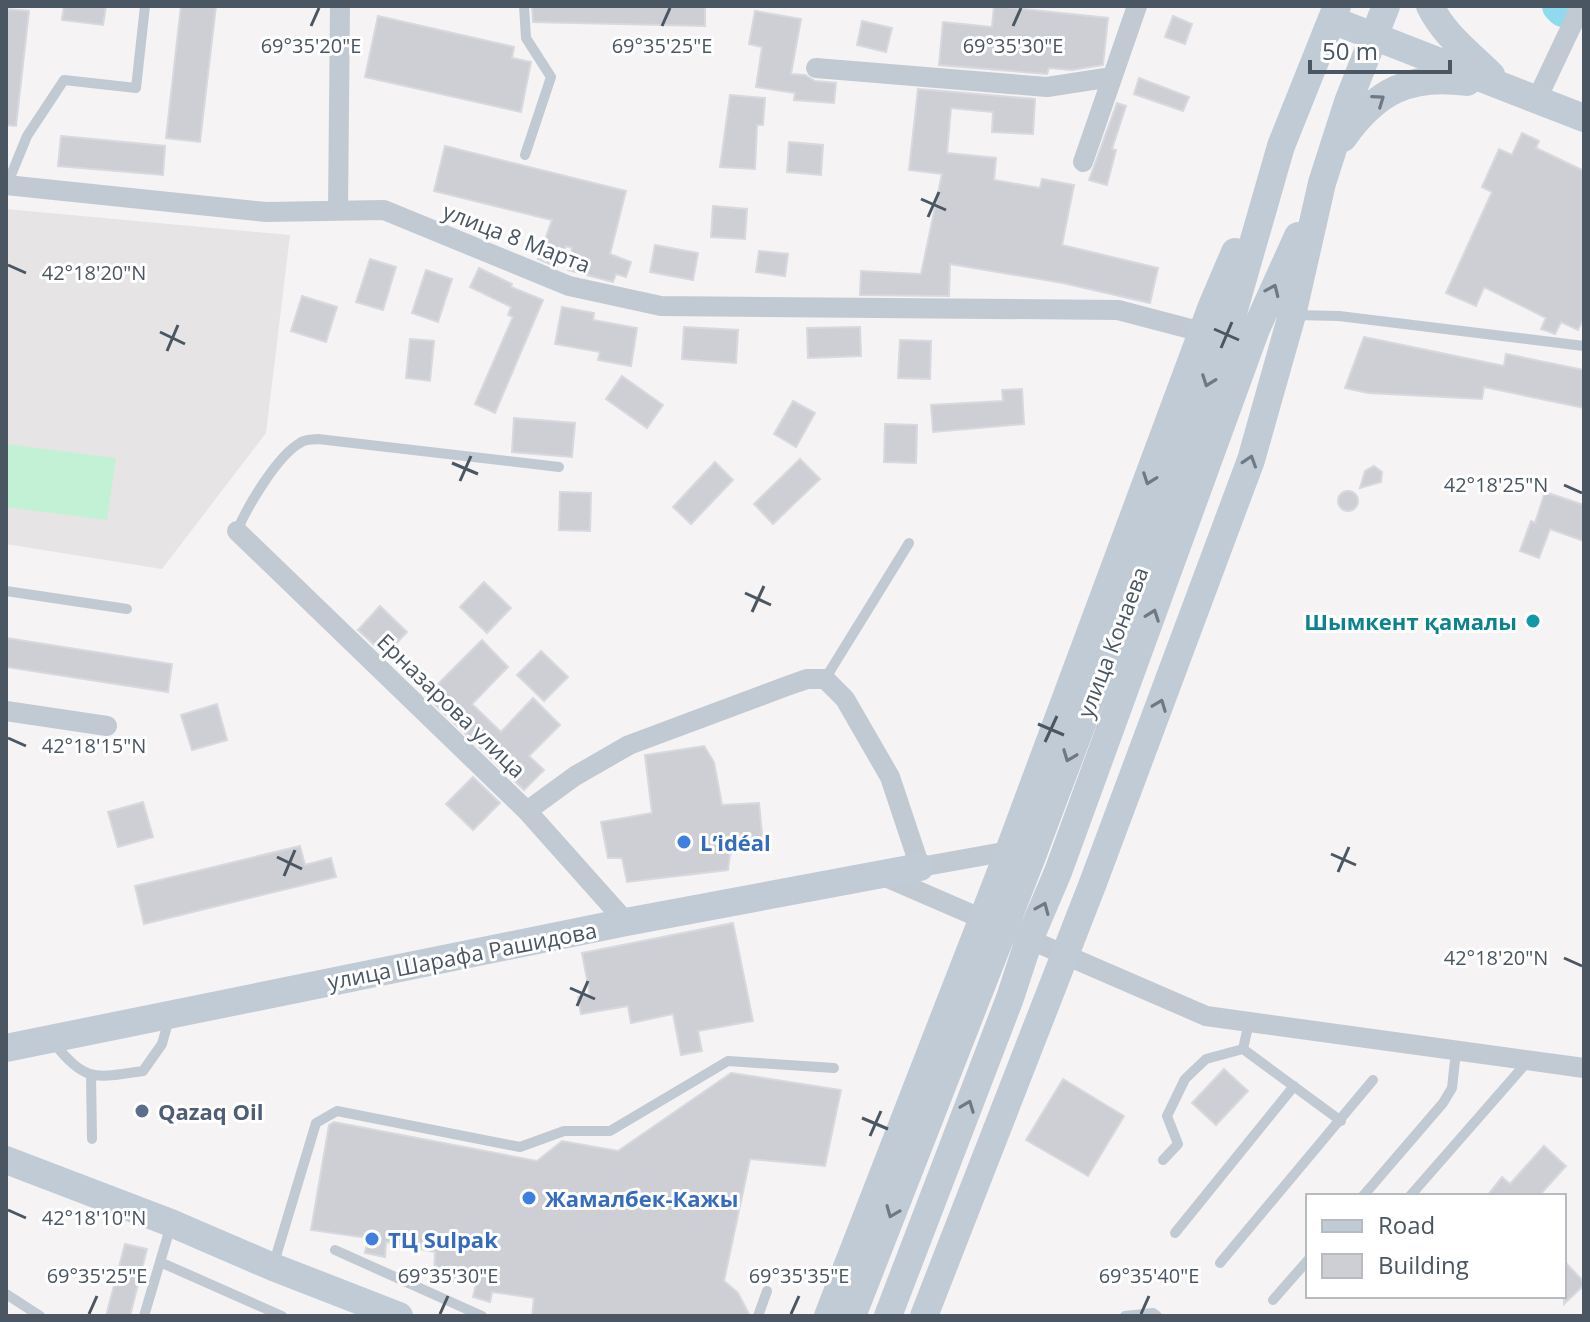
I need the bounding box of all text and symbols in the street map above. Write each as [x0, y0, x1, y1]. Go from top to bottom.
scale bar [1310, 24, 1450, 74]
text: 69°35'20"E [261, 32, 361, 59]
text: 69°35'25"E [612, 32, 712, 59]
text: 69°35'30"E [963, 32, 1063, 59]
text: 50 m [1322, 34, 1378, 67]
one-way arrow [1371, 95, 1385, 110]
street label: улица 8 Марта [439, 195, 595, 279]
text: 42°18'20"N [42, 259, 146, 286]
one-way arrow [1264, 283, 1280, 298]
one-way arrow [1201, 373, 1218, 387]
one-way arrow [1241, 455, 1257, 468]
one-way arrow [1142, 471, 1159, 485]
text: 42°18'25"N [1444, 471, 1548, 498]
street label: улица Конаева [1069, 562, 1155, 722]
place label: Шымкент қамалы [1304, 606, 1517, 636]
one-way arrow [1143, 609, 1160, 623]
marker: Шымкент қамалы [1524, 612, 1542, 630]
street label: Ерназарова улица [371, 626, 533, 784]
one-way arrow [1151, 699, 1167, 713]
text: 42°18'15"N [42, 732, 146, 759]
one-way arrow [1062, 748, 1079, 762]
place label: L’idéal [700, 827, 771, 857]
marker: L’idéal [675, 833, 693, 851]
one-way arrow [1033, 902, 1049, 916]
street label: улица Шарафа Рашидова [325, 914, 599, 996]
text: 42°18'20"N [1444, 944, 1548, 971]
place label: Qazaq Oil [158, 1096, 263, 1126]
one-way arrow [958, 1099, 975, 1113]
marker: Qazaq Oil [133, 1102, 151, 1120]
place label: Жамалбек-Кажы [545, 1183, 738, 1213]
marker: Жамалбек-Кажы [520, 1189, 538, 1207]
legend [1306, 1194, 1566, 1298]
text: 42°18'10"N [42, 1204, 146, 1231]
one-way arrow [885, 1204, 902, 1218]
text: Road [1378, 1208, 1435, 1241]
place label: ТЦ Sulpak [388, 1224, 498, 1254]
marker: ТЦ Sulpak [363, 1230, 381, 1248]
text: Building [1378, 1248, 1469, 1281]
text: 69°35'25"E [47, 1262, 147, 1289]
text: 69°35'30"E [398, 1262, 498, 1289]
text: 69°35'35"E [749, 1262, 849, 1289]
text: 69°35'40"E [1099, 1262, 1199, 1289]

